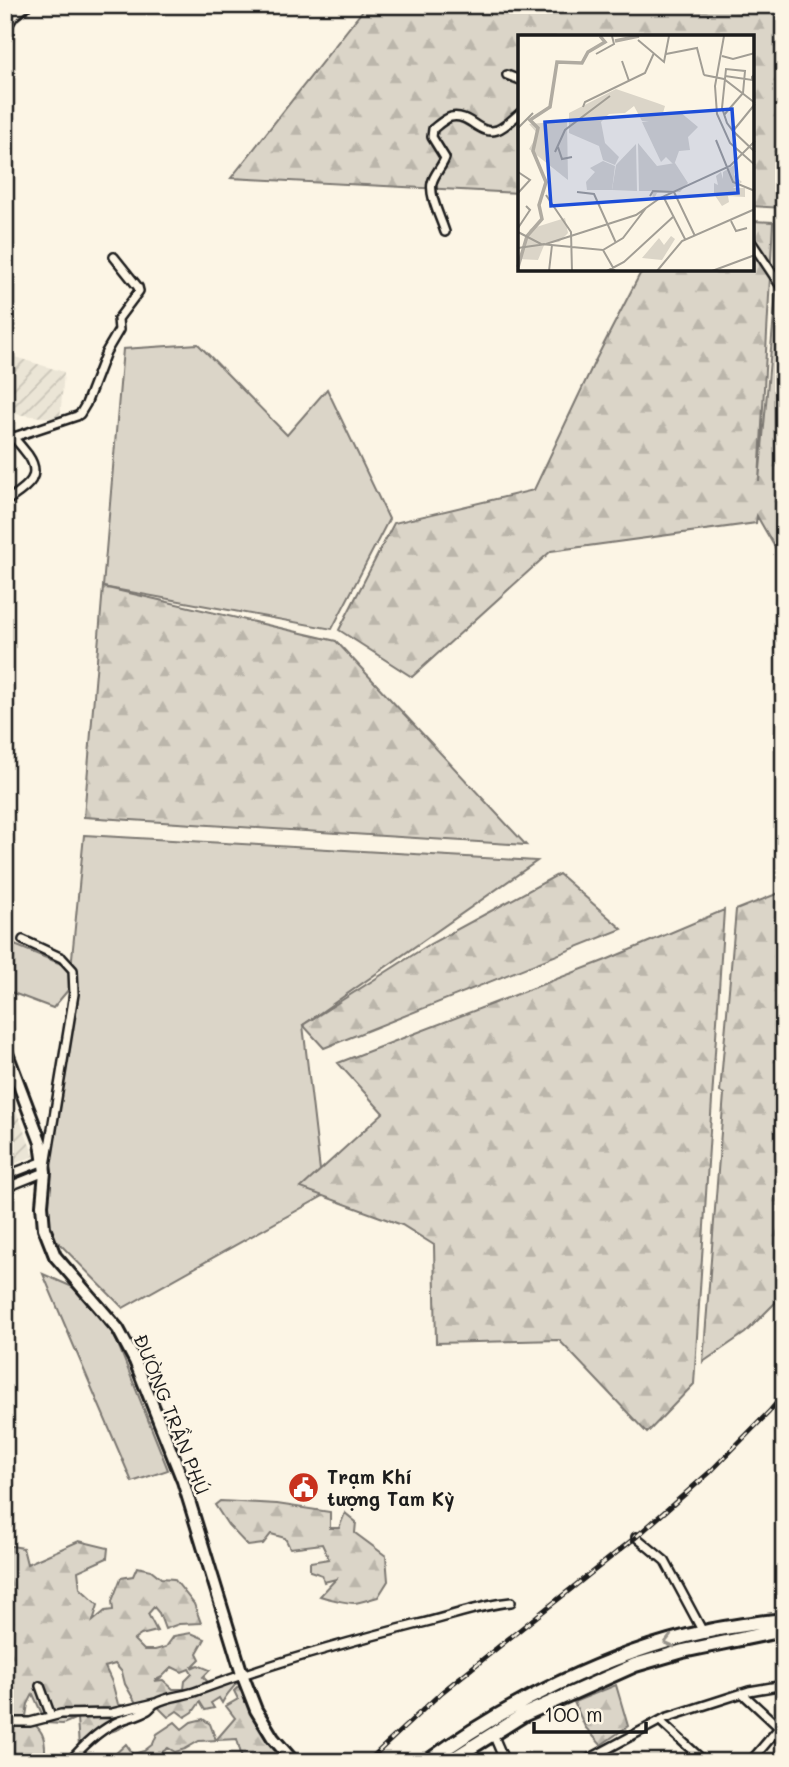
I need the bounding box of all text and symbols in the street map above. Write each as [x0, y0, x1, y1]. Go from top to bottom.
inset map [518, 35, 754, 271]
street label: ĐƯỜNG TRẦN PHÚ [128, 1330, 217, 1498]
place label: Trạm Khí tượng Tam Kỳ [327, 1464, 455, 1512]
public building icon: Trạm Khí tượng Tam Kỳ [287, 1470, 321, 1504]
one-way arrow [663, 1633, 675, 1648]
scale bar [534, 1690, 646, 1734]
text: 100 m [544, 1700, 603, 1727]

